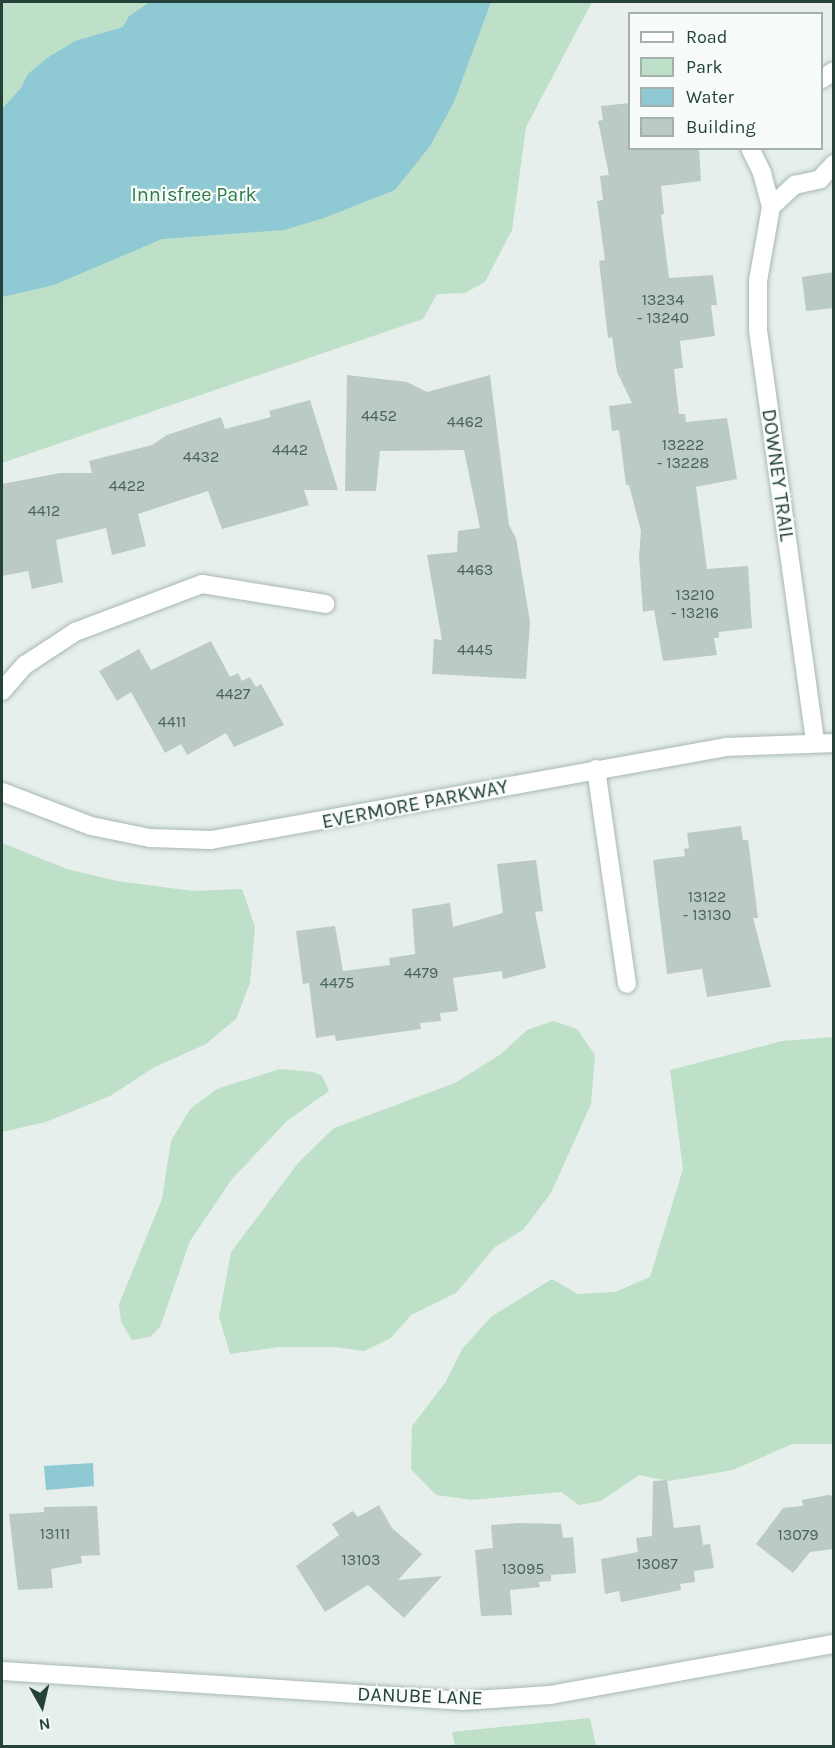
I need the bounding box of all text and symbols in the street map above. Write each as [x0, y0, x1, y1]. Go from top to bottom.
legend [628, 12, 823, 150]
text: Road [686, 26, 727, 48]
text: Park [686, 56, 723, 78]
text: Water [686, 86, 734, 108]
text: Building [686, 116, 756, 138]
park label: Innisfree Park [131, 182, 257, 206]
house number: 13234 - 13240 [637, 290, 689, 328]
house number: 4452 [361, 406, 397, 426]
street label: DOWNEY TRAIL [757, 407, 799, 543]
house number: 4462 [447, 412, 483, 432]
house number: 13222 - 13228 [657, 435, 709, 473]
house number: 4442 [272, 440, 308, 460]
house number: 4432 [183, 447, 219, 467]
house number: 4422 [109, 476, 145, 496]
house number: 4412 [28, 501, 60, 521]
house number: 4463 [457, 560, 493, 580]
house number: 13210 - 13216 [671, 585, 719, 623]
house number: 4445 [457, 640, 493, 660]
house number: 4427 [216, 684, 250, 704]
house number: 4411 [158, 712, 186, 732]
street label: EVERMORE PARKWAY [320, 774, 510, 834]
house number: 13122 - 13130 [683, 887, 731, 925]
house number: 4479 [404, 963, 438, 983]
house number: 4475 [320, 973, 354, 993]
house number: 13111 [40, 1524, 70, 1544]
house number: 13079 [777, 1525, 819, 1545]
house number: 13103 [342, 1550, 380, 1570]
house number: 13087 [636, 1554, 678, 1574]
house number: 13095 [502, 1559, 544, 1579]
north arrow [12, 1676, 72, 1736]
street label: DANUBE LANE [357, 1682, 483, 1710]
text: N [38, 1714, 52, 1735]

